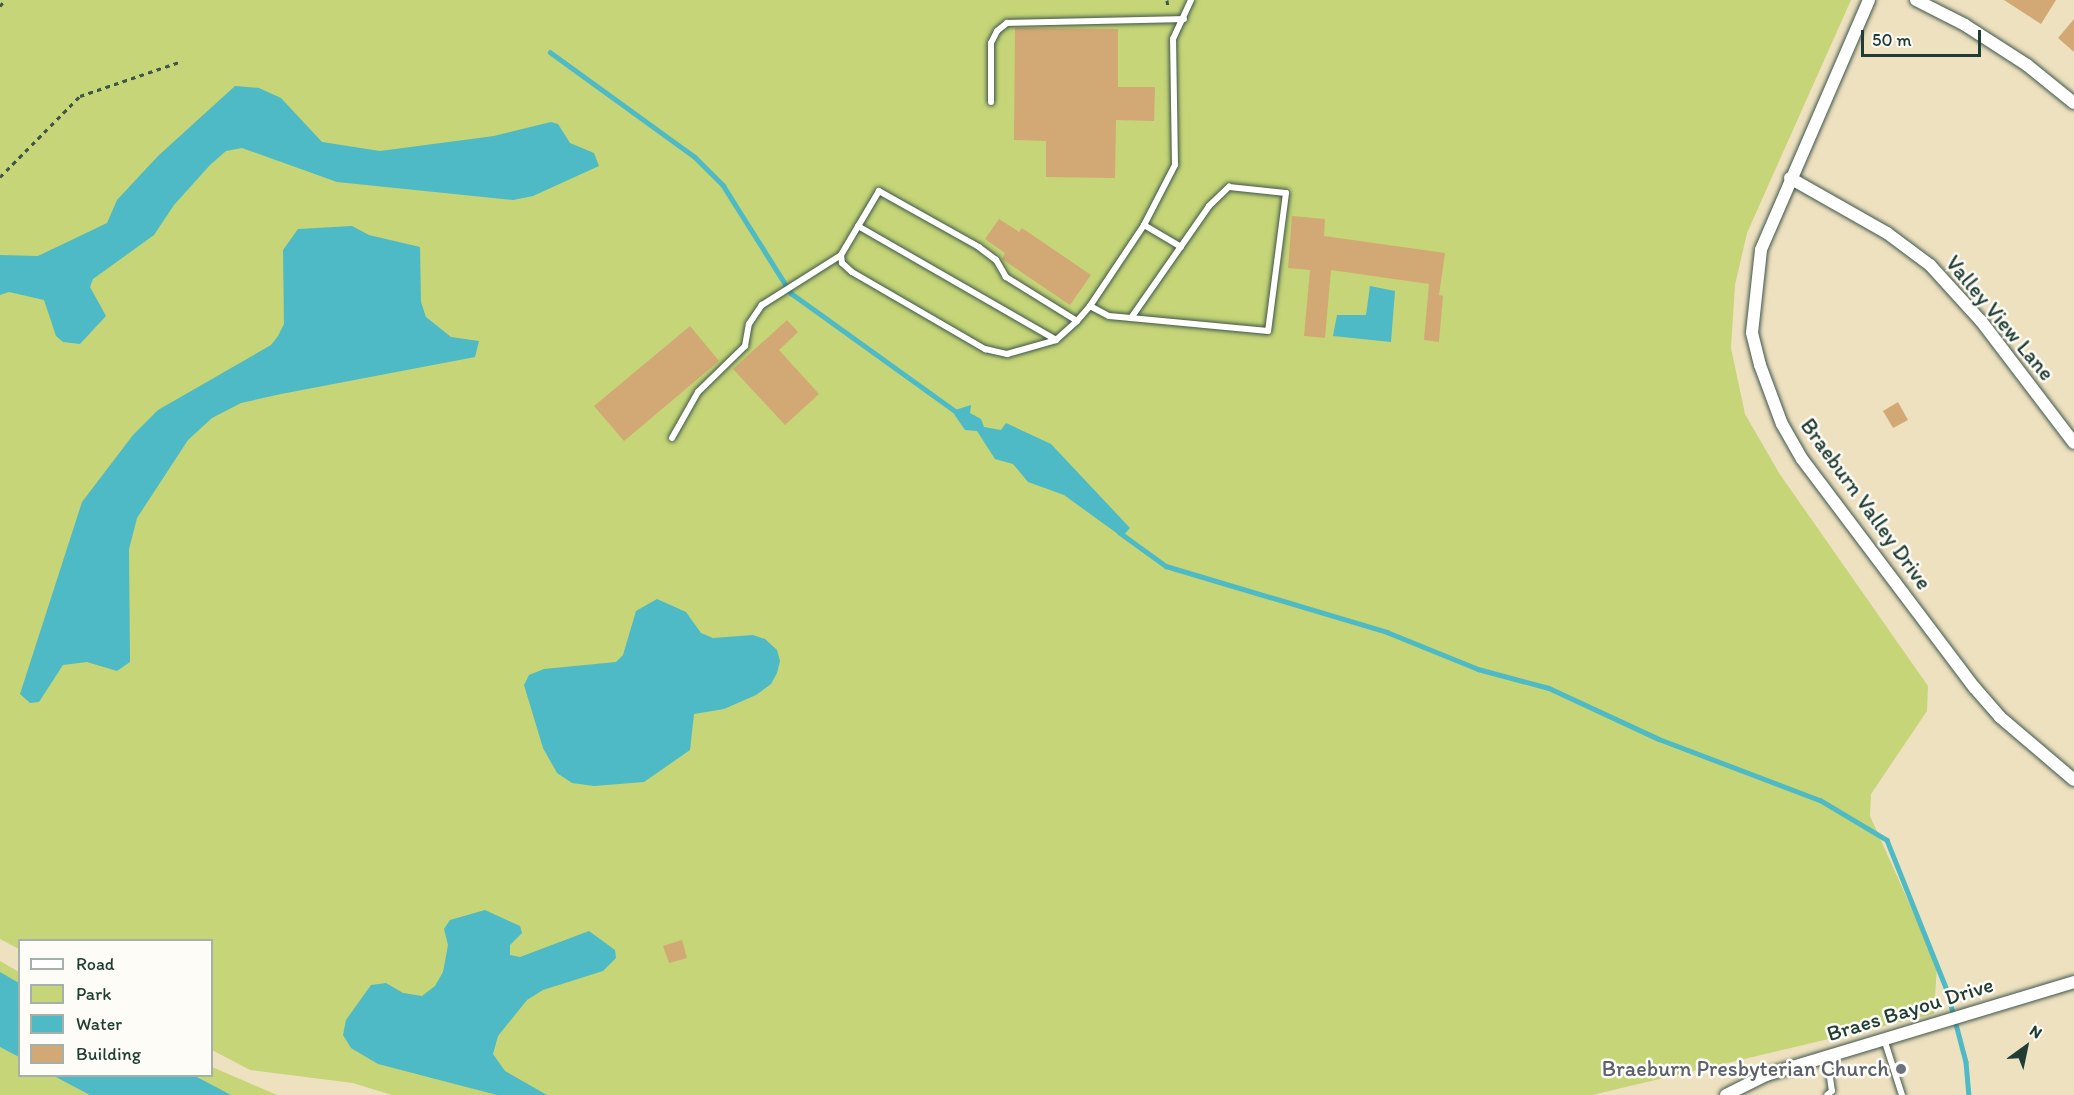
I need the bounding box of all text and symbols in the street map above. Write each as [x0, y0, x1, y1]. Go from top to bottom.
scale bar [1864, 18, 1984, 56]
text: 50 m [1872, 29, 1912, 51]
street label: Valley View Lane [1940, 250, 2060, 386]
street label: Braeburn Valley Drive [1795, 413, 1937, 595]
legend [18, 939, 213, 1077]
text: Road [76, 953, 115, 975]
street label: Braes Bayou Drive [1823, 971, 1997, 1047]
text: Park [76, 983, 111, 1005]
text: Water [76, 1013, 122, 1035]
north arrow [1996, 1017, 2056, 1077]
text: N [2026, 1021, 2046, 1042]
text: Building [76, 1043, 141, 1065]
place label: Braeburn Presbyterian Church [1601, 1056, 1889, 1082]
marker: Braeburn Presbyterian Church [1894, 1062, 1908, 1076]

